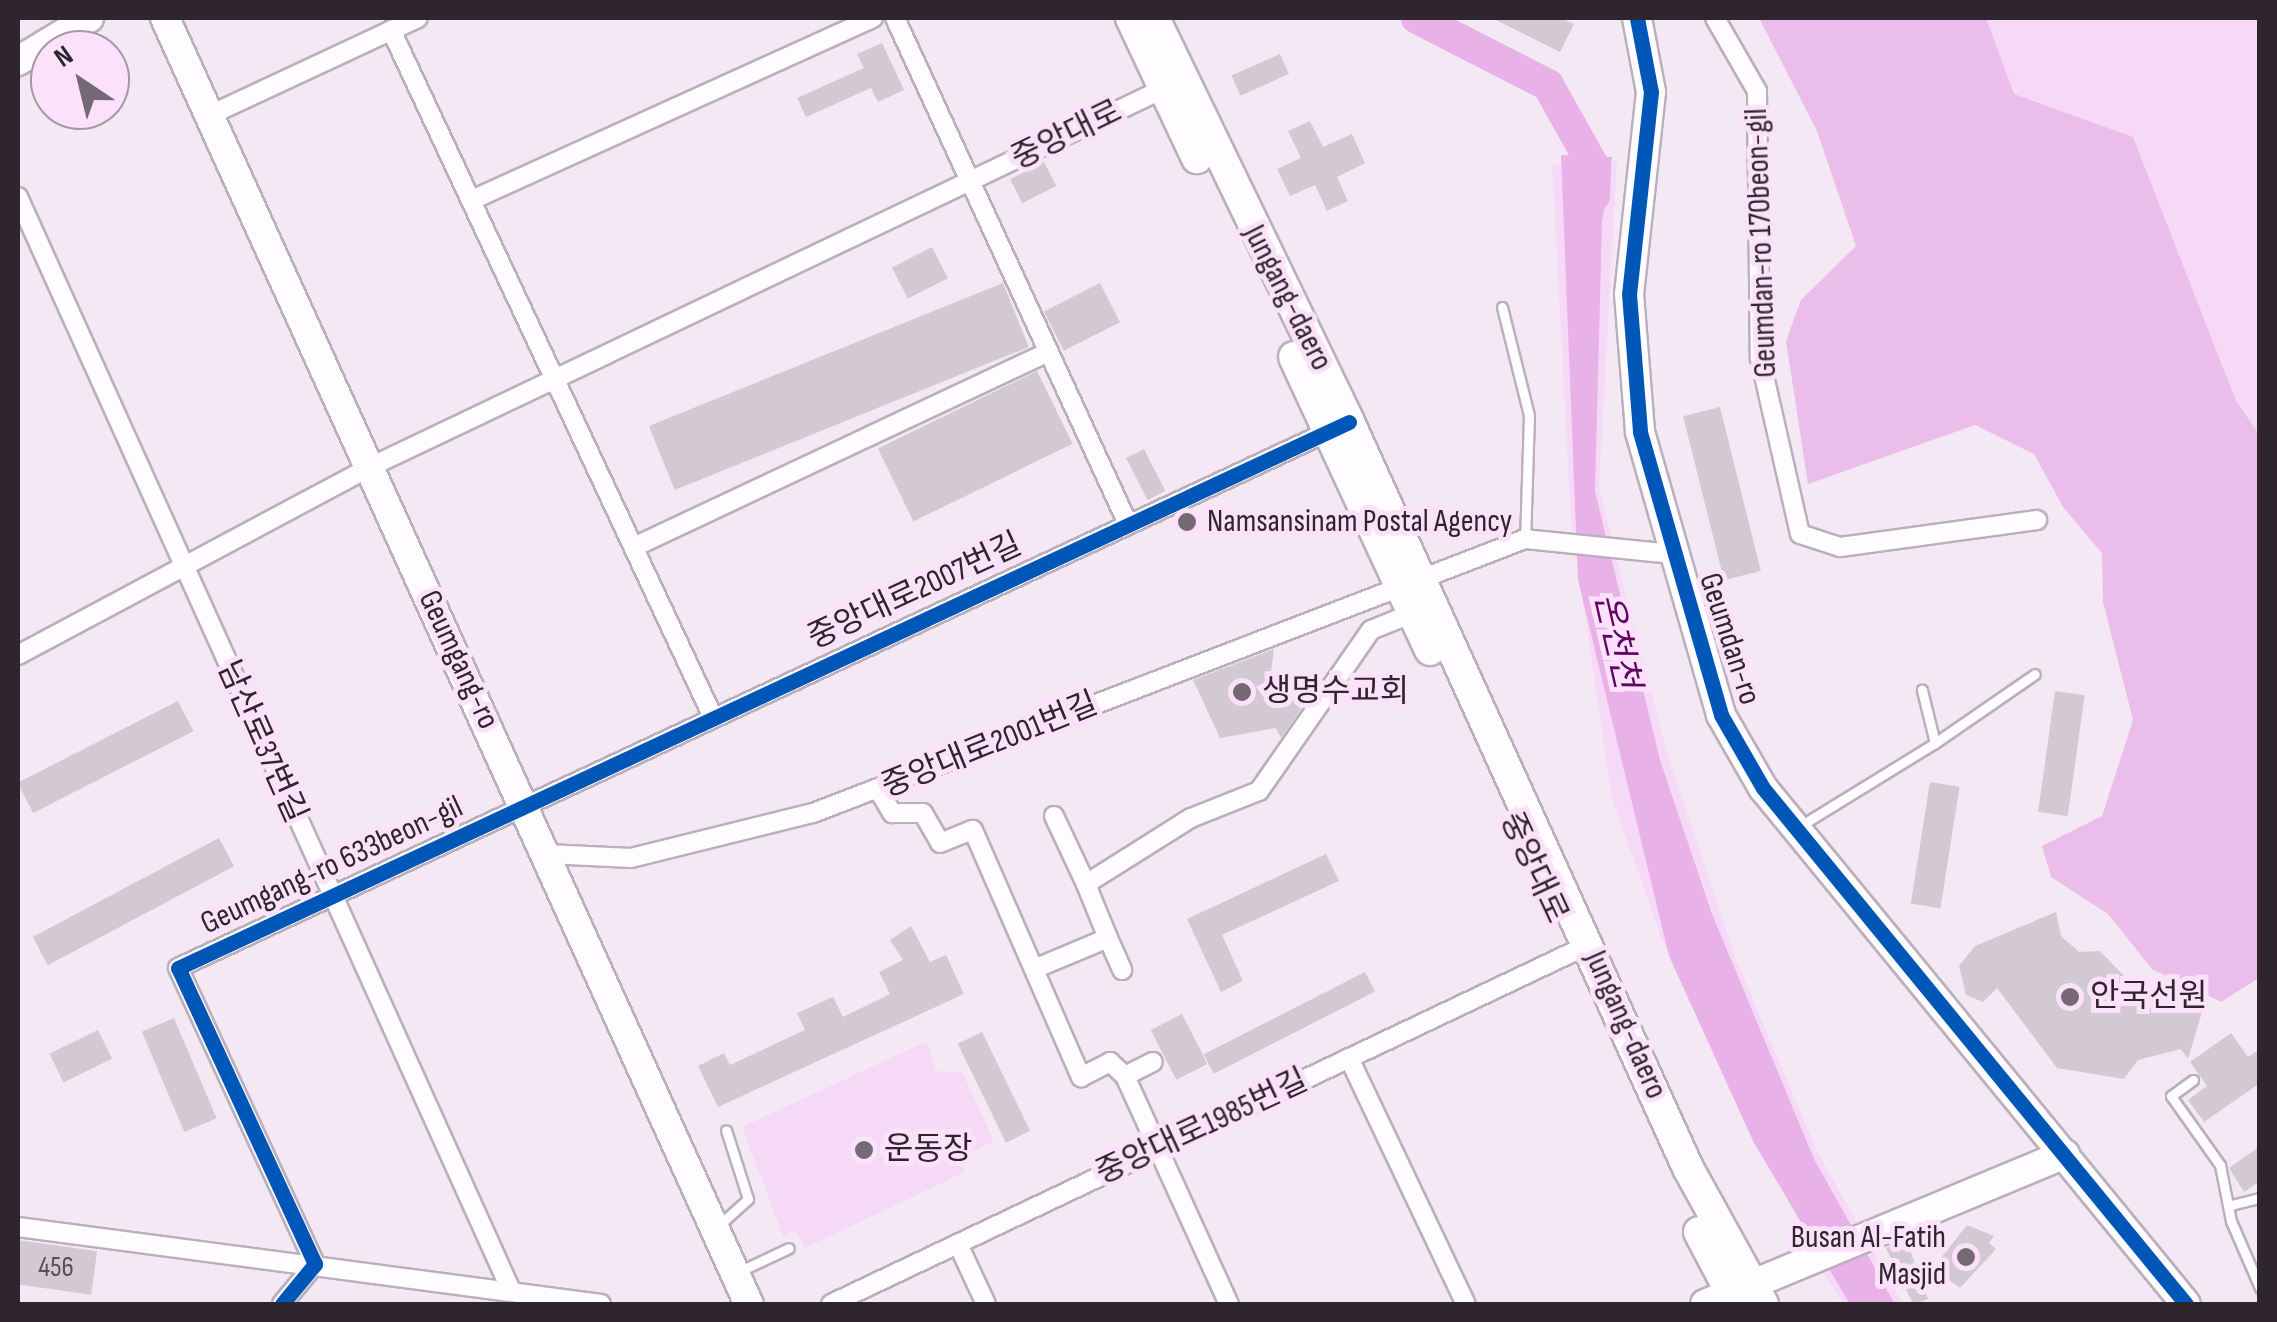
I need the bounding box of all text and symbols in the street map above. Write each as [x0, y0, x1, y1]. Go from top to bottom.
north arrow [30, 30, 130, 130]
text: N [48, 39, 79, 74]
street label: 중앙대로 [1006, 93, 1128, 179]
street label: Geumdan-ro 170beon-gil [1738, 108, 1786, 378]
street label: Jungang-daero [1234, 219, 1340, 377]
place label: Namsansinam Postal Agency [1207, 503, 1512, 541]
marker: Namsansinam Postal Agency [1176, 511, 1198, 533]
street label: 중앙대로2007번길 [802, 526, 1028, 658]
street label: Geumdan-ro [1690, 568, 1768, 710]
street label: Geumgang-ro [409, 585, 507, 735]
water label: 온천천 [1585, 589, 1647, 693]
street label: 남산로37번길 [208, 655, 314, 829]
place label: 생명수교회 [1262, 673, 1409, 711]
marker: 생명수교회 [1231, 681, 1253, 703]
street label: 중앙대로2001번길 [876, 685, 1104, 807]
street label: Geumgang-ro 633beon-gil [195, 788, 469, 944]
street label: 중앙대로 [1491, 807, 1575, 929]
street label: Jungang-daero [1575, 945, 1675, 1105]
place label: 안국선원 [2090, 978, 2208, 1016]
marker: 안국선원 [2059, 986, 2081, 1008]
street label: 중앙대로1985번길 [1090, 1062, 1314, 1194]
place label: 운동장 [884, 1131, 972, 1169]
marker: 운동장 [853, 1139, 875, 1161]
place label: Busan Al-Fatih Masjid [1791, 1220, 1946, 1295]
marker: Busan Al-Fatih Masjid [1955, 1246, 1977, 1268]
house number: 456 [38, 1251, 74, 1285]

